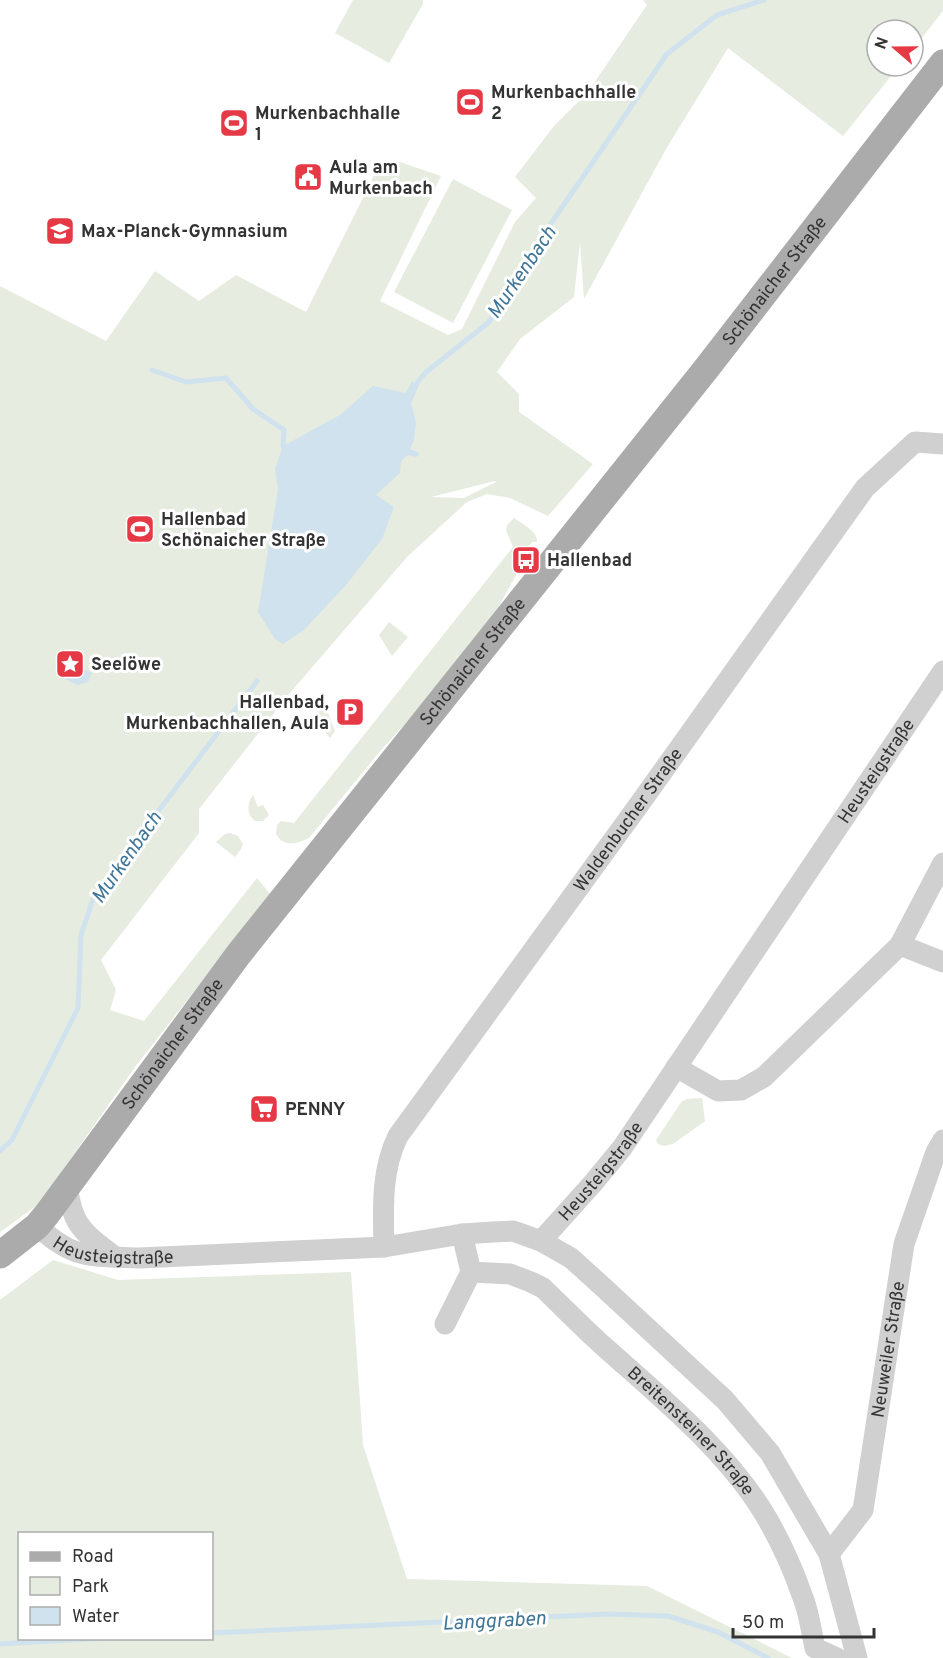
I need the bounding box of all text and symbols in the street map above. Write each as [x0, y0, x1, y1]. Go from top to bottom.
north arrow [865, 18, 925, 78]
text: N [871, 35, 894, 52]
place label: Murkenbachhalle 2 [491, 82, 636, 126]
sports icon: Murkenbachhalle 2 [454, 86, 486, 118]
place label: Murkenbachhalle 1 [255, 103, 400, 147]
sports icon: Murkenbachhalle 1 [218, 107, 250, 139]
place label: Aula am Murkenbach [329, 157, 433, 201]
public building icon: Aula am Murkenbach [292, 161, 324, 193]
street label: Schönaicher Straße [718, 212, 833, 351]
school or university icon: Max-Planck-Gymnasium [44, 215, 76, 247]
place label: Max-Planck-Gymnasium [81, 221, 288, 244]
water label: Murkenbach [482, 222, 563, 325]
place label: Hallenbad Schönaicher Straße [161, 509, 326, 553]
sports icon: Hallenbad Schönaicher Straße [124, 513, 156, 545]
bus stop icon: Hallenbad [510, 544, 542, 576]
place label: Hallenbad [547, 550, 632, 573]
street label: Schönaicher Straße [415, 594, 532, 731]
place icon: Seelöwe [54, 648, 86, 680]
place label: Seelöwe [91, 654, 161, 677]
place label: Hallenbad, Murkenbachhallen, Aula [126, 692, 329, 736]
parking icon: Hallenbad, Murkenbachhallen, Aula [334, 696, 366, 728]
street label: Heusteigstraße [834, 715, 921, 829]
street label: Waldenbucher Straße [569, 744, 689, 897]
water label: Murkenbach [86, 807, 169, 909]
street label: Schönaicher Straße [118, 975, 230, 1115]
supermarket icon: PENNY [248, 1093, 280, 1125]
place label: PENNY [285, 1099, 345, 1122]
street label: Heusteigstraße [554, 1118, 649, 1227]
street label: Heusteigstraße [48, 1232, 174, 1271]
street label: Neuweiler Straße [867, 1280, 911, 1420]
street label: Breitensteiner Straße [622, 1362, 759, 1501]
legend [18, 1532, 213, 1640]
text: Road [72, 1546, 114, 1569]
text: Park [72, 1576, 109, 1599]
scale bar [733, 1601, 874, 1639]
text: Water [72, 1606, 119, 1629]
water label: Langgraben [442, 1606, 547, 1638]
text: 50 m [742, 1612, 784, 1635]

